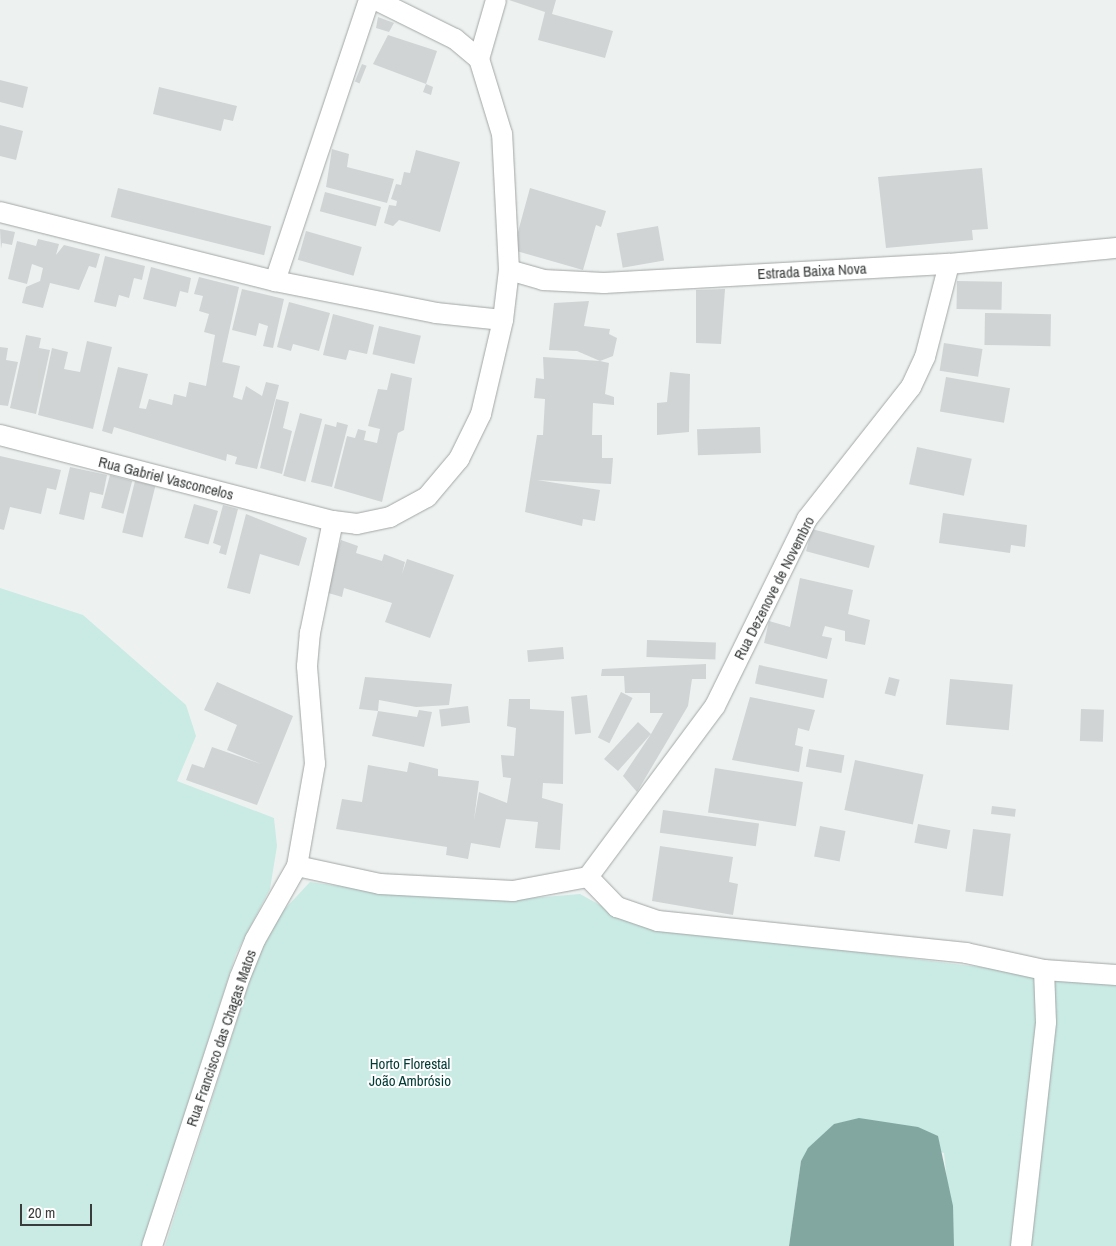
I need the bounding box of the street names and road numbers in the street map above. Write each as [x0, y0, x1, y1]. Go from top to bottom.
street label: Estrada Baixa Nova [757, 259, 867, 283]
street label: Rua Gabriel Vasconcelos [97, 453, 235, 503]
street label: Rua Dezenove de Novembro [730, 513, 818, 663]
street label: Rua Francisco das Chagas Matos [182, 947, 260, 1129]

